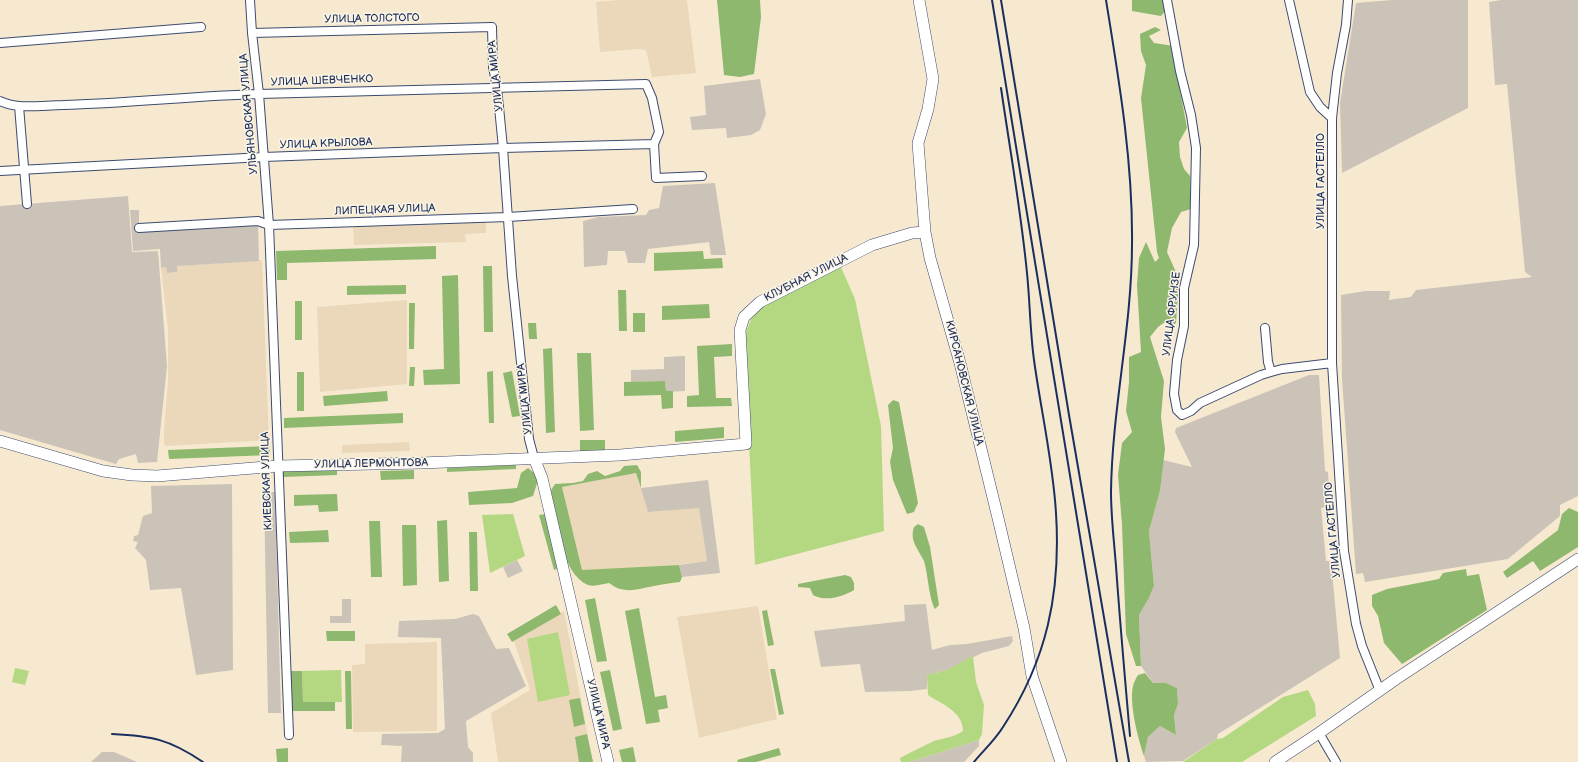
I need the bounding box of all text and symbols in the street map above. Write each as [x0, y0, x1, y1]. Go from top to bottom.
street label: УЛИЦА ТОЛСТОГО [324, 12, 420, 26]
street label: УЛИЦА МИРА [486, 40, 506, 112]
street label: УЛЬЯНОВСКАЯ УЛИЦА [237, 53, 261, 175]
street label: УЛИЦА ШЕВЧЕНКО [270, 73, 374, 89]
street label: УЛИЦА ГАСТЕЛЛО [1314, 133, 1328, 229]
street label: УЛИЦА КРЫЛОВА [279, 136, 373, 152]
street label: ЛИПЕЦКАЯ УЛИЦА [334, 202, 436, 218]
street label: КЛУБНАЯ УЛИЦА [762, 251, 850, 305]
street label: УЛИЦА ФРУНЗЕ [1160, 271, 1184, 357]
street label: КИРСАНОВСКАЯ УЛИЦА [942, 319, 986, 447]
street label: УЛИЦА МИРА [515, 363, 535, 435]
street label: КИЕВСКАЯ УЛИЦА [259, 431, 275, 531]
street label: УЛИЦА ЛЕРМОНТОВА [314, 456, 428, 472]
street label: УЛИЦА ГАСТЕЛЛО [1322, 482, 1344, 578]
street label: УЛИЦА МИРА [584, 678, 612, 750]

